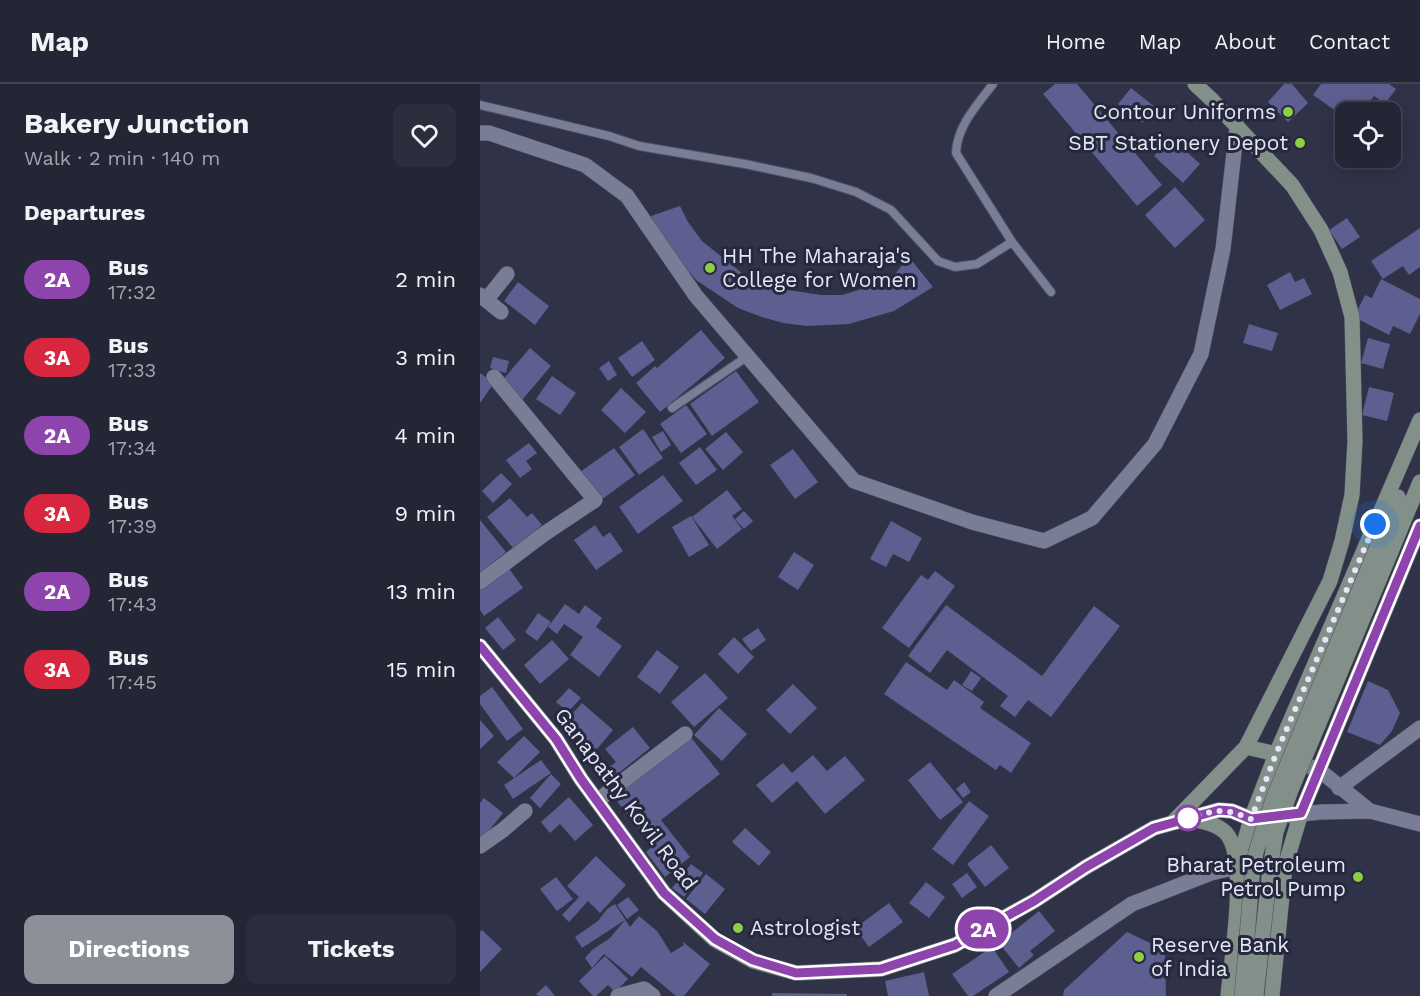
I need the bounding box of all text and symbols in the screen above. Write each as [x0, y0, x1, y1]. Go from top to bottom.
text: Map [30, 25, 89, 58]
text: Home [1046, 29, 1106, 54]
text: Map [1139, 29, 1182, 54]
text: About [1215, 29, 1276, 54]
text: Contact [1309, 29, 1390, 54]
place label: Contour Uniforms [1093, 99, 1276, 124]
map controls [1335, 102, 1401, 168]
button: locate [1335, 102, 1401, 168]
button: heart [393, 104, 456, 167]
marker: Contour Uniforms [1281, 105, 1295, 119]
text: Bakery Junction [24, 107, 249, 140]
place label: SBT Stationery Depot [1068, 130, 1288, 155]
marker: SBT Stationery Depot [1293, 136, 1307, 150]
text: Walk · 2 min · 140 m [24, 146, 220, 170]
text: Departures [24, 200, 145, 225]
place label: HH The Maharaja's College for Women [722, 243, 917, 292]
text: Bus [108, 255, 148, 280]
marker: HH The Maharaja's College for Women [703, 261, 717, 275]
text: 2A [44, 267, 70, 292]
text: 2 min [395, 267, 456, 292]
text: 17:32 [108, 280, 156, 304]
text: Bus [108, 333, 148, 358]
text: 3A [44, 345, 70, 370]
text: 3 min [395, 345, 456, 370]
text: 17:33 [108, 358, 156, 382]
text: Bus [108, 411, 148, 436]
text: 2A [44, 423, 70, 448]
text: 4 min [395, 423, 456, 448]
text: 17:34 [108, 436, 157, 460]
text: Bus [108, 489, 148, 514]
text: 3A [44, 501, 70, 526]
text: 9 min [394, 501, 456, 526]
your location [1360, 509, 1390, 539]
text: 17:39 [108, 514, 157, 538]
text: Bus [108, 567, 148, 592]
text: 2A [44, 579, 70, 604]
text: 13 min [387, 579, 456, 604]
text: 17:43 [108, 592, 157, 616]
text: Bus [108, 645, 148, 670]
text: 3A [44, 657, 70, 682]
text: 15 min [387, 657, 456, 682]
text: 17:45 [108, 670, 157, 694]
street label: Ganapathy Kovil Road [550, 703, 703, 895]
unlabelled marker [1175, 805, 1201, 831]
place label: Bharat Petroleum Petrol Pump [1166, 852, 1346, 901]
marker: Bharat Petroleum Petrol Pump [1351, 870, 1365, 884]
line badge: 2A [956, 910, 1010, 948]
button: Directions [24, 915, 234, 984]
button: Tickets [246, 915, 456, 984]
place label: Astrologist [750, 915, 860, 940]
text: 2A [970, 917, 996, 942]
marker: Astrologist [731, 921, 745, 935]
place label: Reserve Bank of India [1151, 932, 1289, 981]
marker: Reserve Bank of India [1132, 950, 1146, 964]

